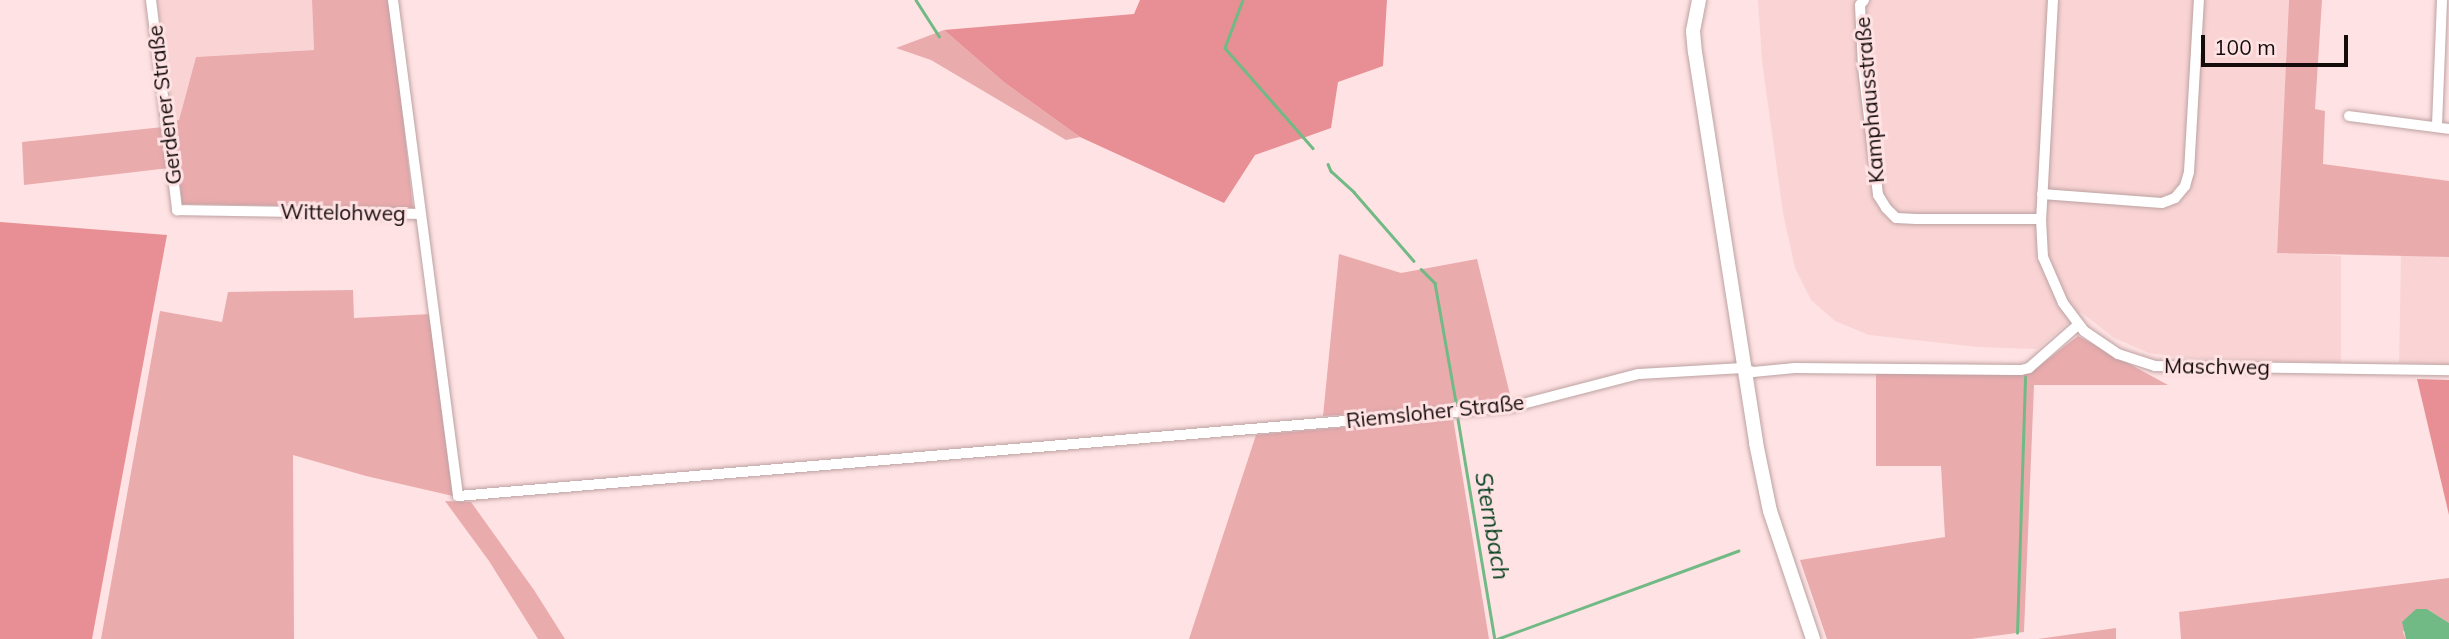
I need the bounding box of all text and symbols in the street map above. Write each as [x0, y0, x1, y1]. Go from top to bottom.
street label: Kamphausstraße [1849, 16, 1889, 184]
scale bar [2204, 21, 2351, 65]
street label: Gerdener Straße [142, 24, 186, 186]
text: 100 m [2214, 34, 2276, 60]
street label: Wittelohweg [280, 198, 406, 226]
street label: Maschweg [2164, 352, 2270, 380]
street label: Riemsloher Straße [1345, 389, 1525, 433]
water label: Sternbach [1469, 470, 1515, 582]

